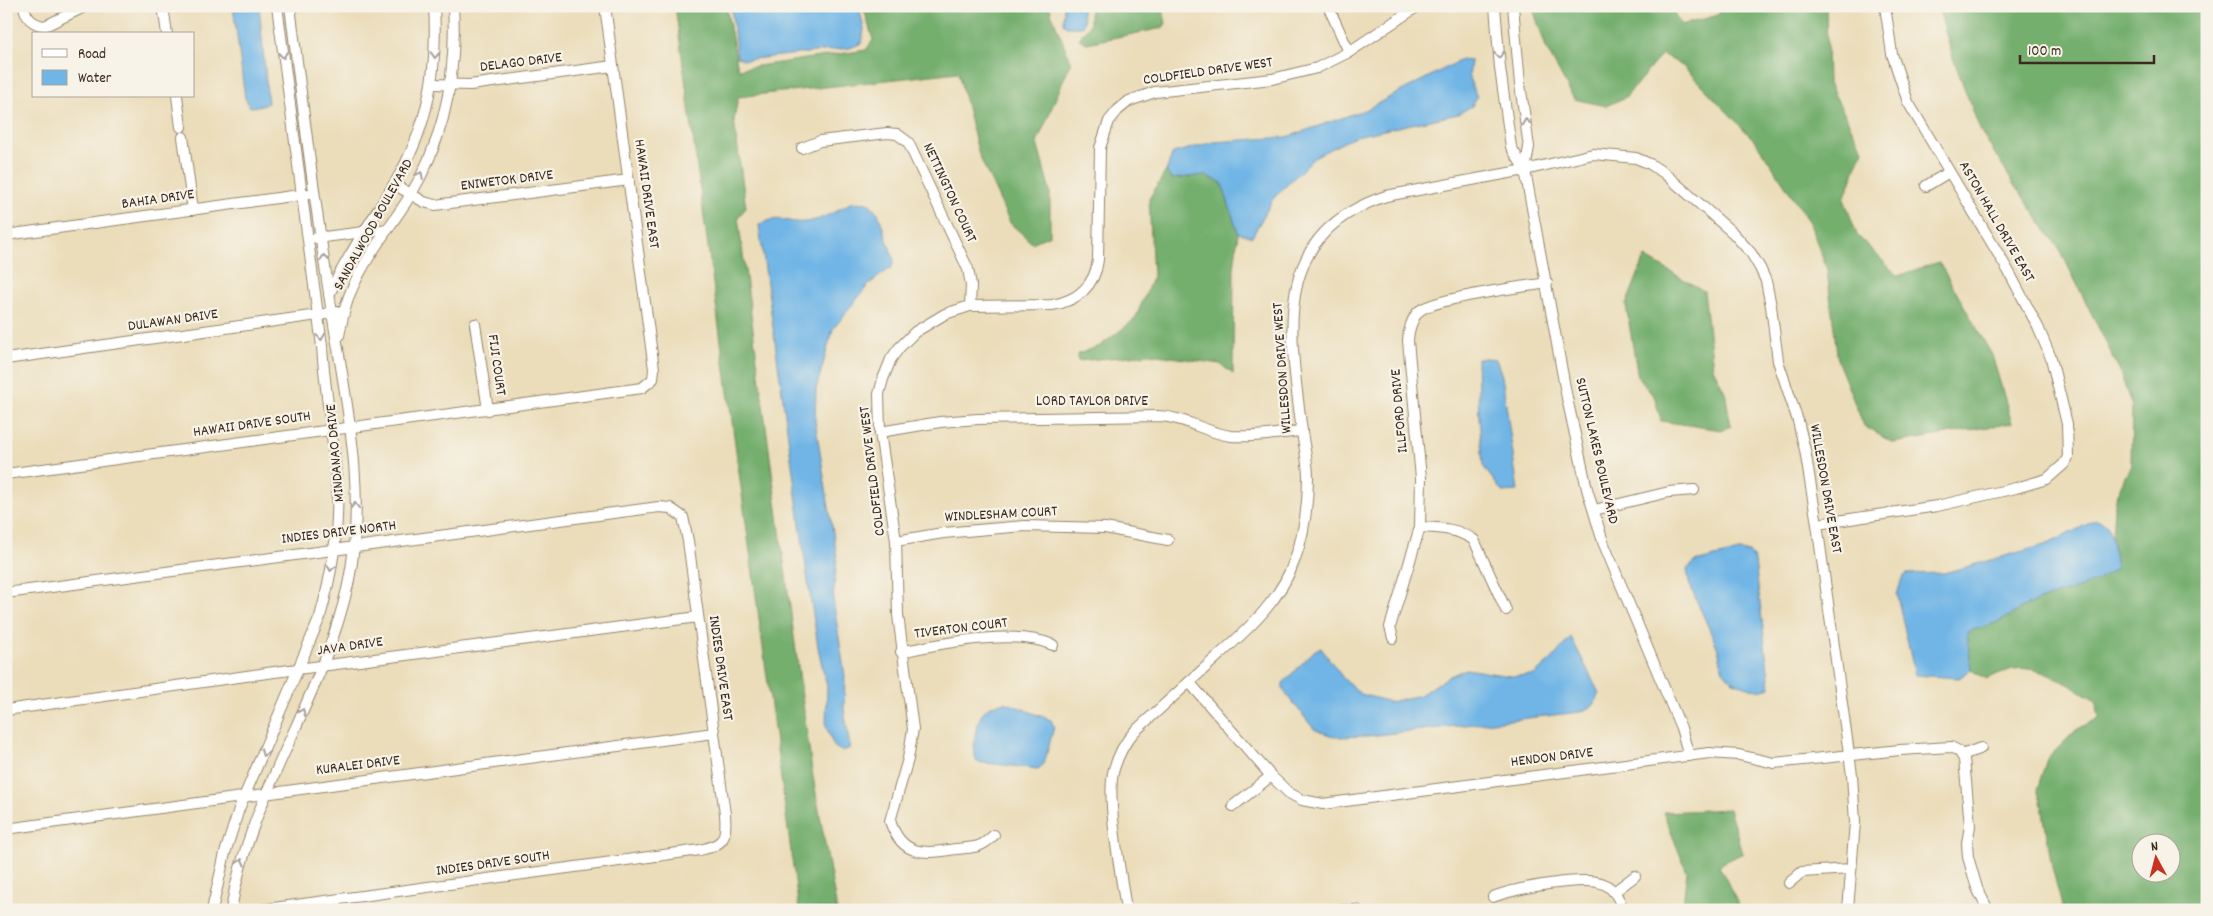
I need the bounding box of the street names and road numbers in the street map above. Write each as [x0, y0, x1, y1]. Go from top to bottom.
street label: DELAGO DRIVE [479, 47, 563, 79]
street label: COLDFIELD DRIVE WEST [1142, 52, 1274, 92]
street label: HAWAII DRIVE EAST [627, 138, 665, 250]
street label: NETTINGTON COURT [916, 139, 982, 247]
street label: SANDALWOOD BOULEVARD [329, 155, 420, 295]
street label: ASTON HALL DRIVE EAST [1952, 157, 2040, 287]
street label: ENIWETOK DRIVE [460, 164, 555, 198]
street label: BAHIA DRIVE [120, 184, 196, 216]
street label: WILLESDON DRIVE WEST [1267, 302, 1299, 434]
street label: DULAWAN DRIVE [127, 304, 220, 338]
street label: FIJI COURT [481, 333, 511, 397]
street label: ILLFORD DRIVE [1385, 368, 1415, 454]
street label: SUTTON LAKES BOULEVARD [1568, 376, 1624, 527]
street label: LORD TAYLOR DRIVE [1036, 391, 1148, 413]
street label: MINDANAO DRIVE [321, 403, 351, 503]
street label: COLDFIELD DRIVE WEST [854, 405, 892, 537]
street label: HAWAII DRIVE SOUTH [192, 406, 312, 444]
street label: WILLESDON DRIVE EAST [1803, 423, 1847, 555]
street label: WINDLESHAM COURT [944, 501, 1058, 529]
street label: INDIES DRIVE NORTH [280, 515, 398, 551]
street label: TIVERTON COURT [913, 612, 1009, 646]
street label: INDIES DRIVE EAST [702, 614, 738, 722]
street label: JAVA DRIVE [316, 631, 384, 663]
street label: HENDON DRIVE [1510, 742, 1595, 774]
street label: KURALEI DRIVE [315, 750, 401, 782]
street label: INDIES DRIVE SOUTH [435, 845, 551, 883]

